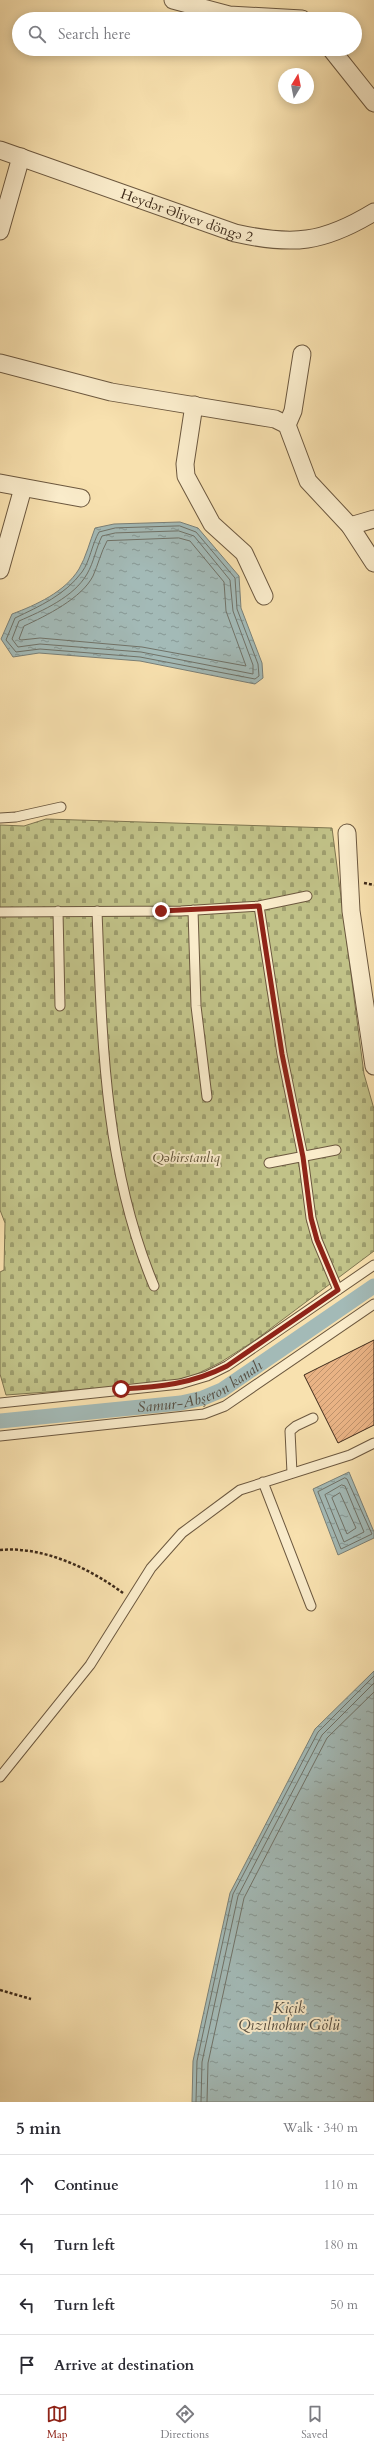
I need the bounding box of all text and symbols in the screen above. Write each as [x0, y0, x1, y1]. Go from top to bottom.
search box [12, 12, 362, 56]
icon: search [26, 23, 48, 45]
text: Search here [58, 24, 131, 44]
north arrow [278, 68, 314, 104]
street label: Heydər Əliyev döngə 2 [118, 184, 255, 246]
route end [152, 902, 170, 920]
park label: Qəbirstanlıq [152, 1148, 220, 1167]
water label: Samur-Abşeron kanalı [136, 1355, 266, 1417]
route start [112, 1380, 130, 1398]
water label: Kiçik Qızılnohur Gölü [238, 1998, 340, 2035]
text: 5 min [16, 2117, 61, 2140]
text: Walk · 340 m [283, 2119, 358, 2137]
icon: ahead [16, 2174, 38, 2196]
text: Continue [54, 2175, 119, 2195]
text: 110 m [324, 2176, 358, 2194]
icon: left [16, 2234, 38, 2256]
text: Turn left [54, 2235, 115, 2255]
text: 180 m [324, 2236, 358, 2254]
icon: left [16, 2294, 38, 2316]
text: Turn left [54, 2295, 115, 2315]
text: 50 m [330, 2296, 358, 2314]
icon: arrive [16, 2354, 38, 2376]
text: Arrive at destination [54, 2355, 194, 2375]
tab: Map [46, 2403, 68, 2442]
tab: Directions [160, 2403, 209, 2442]
tab: Saved [301, 2403, 328, 2442]

